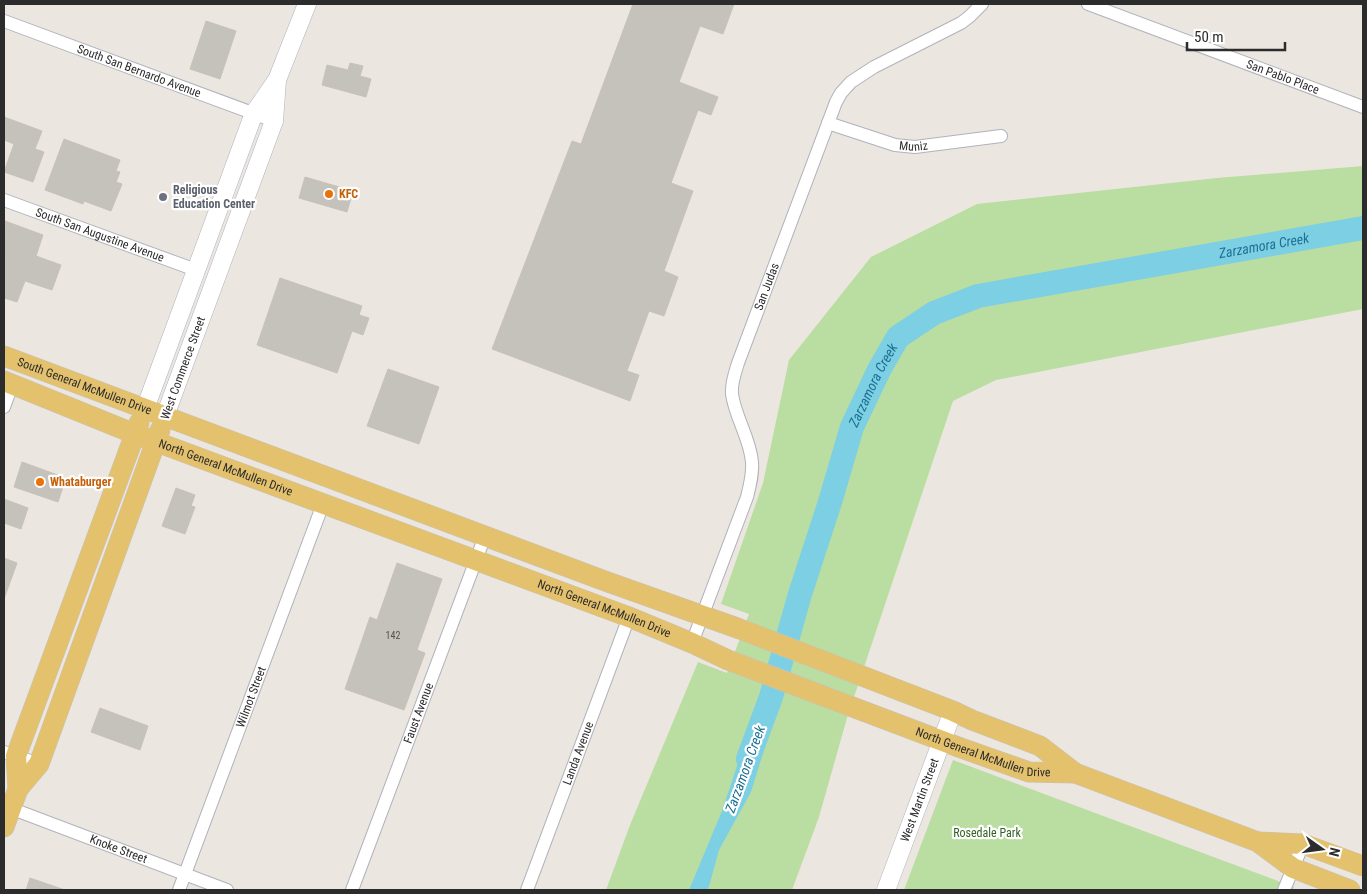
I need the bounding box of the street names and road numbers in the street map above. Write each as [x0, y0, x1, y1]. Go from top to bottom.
street label: South San Bernardo Avenue [75, 42, 203, 100]
street label: San Pablo Place [1244, 57, 1322, 97]
street label: Muniz [898, 138, 929, 154]
street label: South San Augustine Avenue [34, 205, 166, 265]
street label: San Judas [751, 261, 782, 312]
street label: West Commerce Street [158, 314, 208, 421]
street label: South General McMullen Drive [15, 355, 154, 418]
street label: North General McMullen Drive [157, 436, 295, 499]
street label: North General McMullen Drive [536, 577, 673, 641]
street label: Wilmot Street [233, 664, 269, 730]
street label: Faust Avenue [401, 681, 436, 745]
street label: Landa Avenue [560, 719, 596, 787]
street label: North General McMullen Drive [914, 725, 1051, 779]
street label: West Martin Street [898, 756, 942, 844]
street label: Knoke Street [88, 832, 150, 866]

